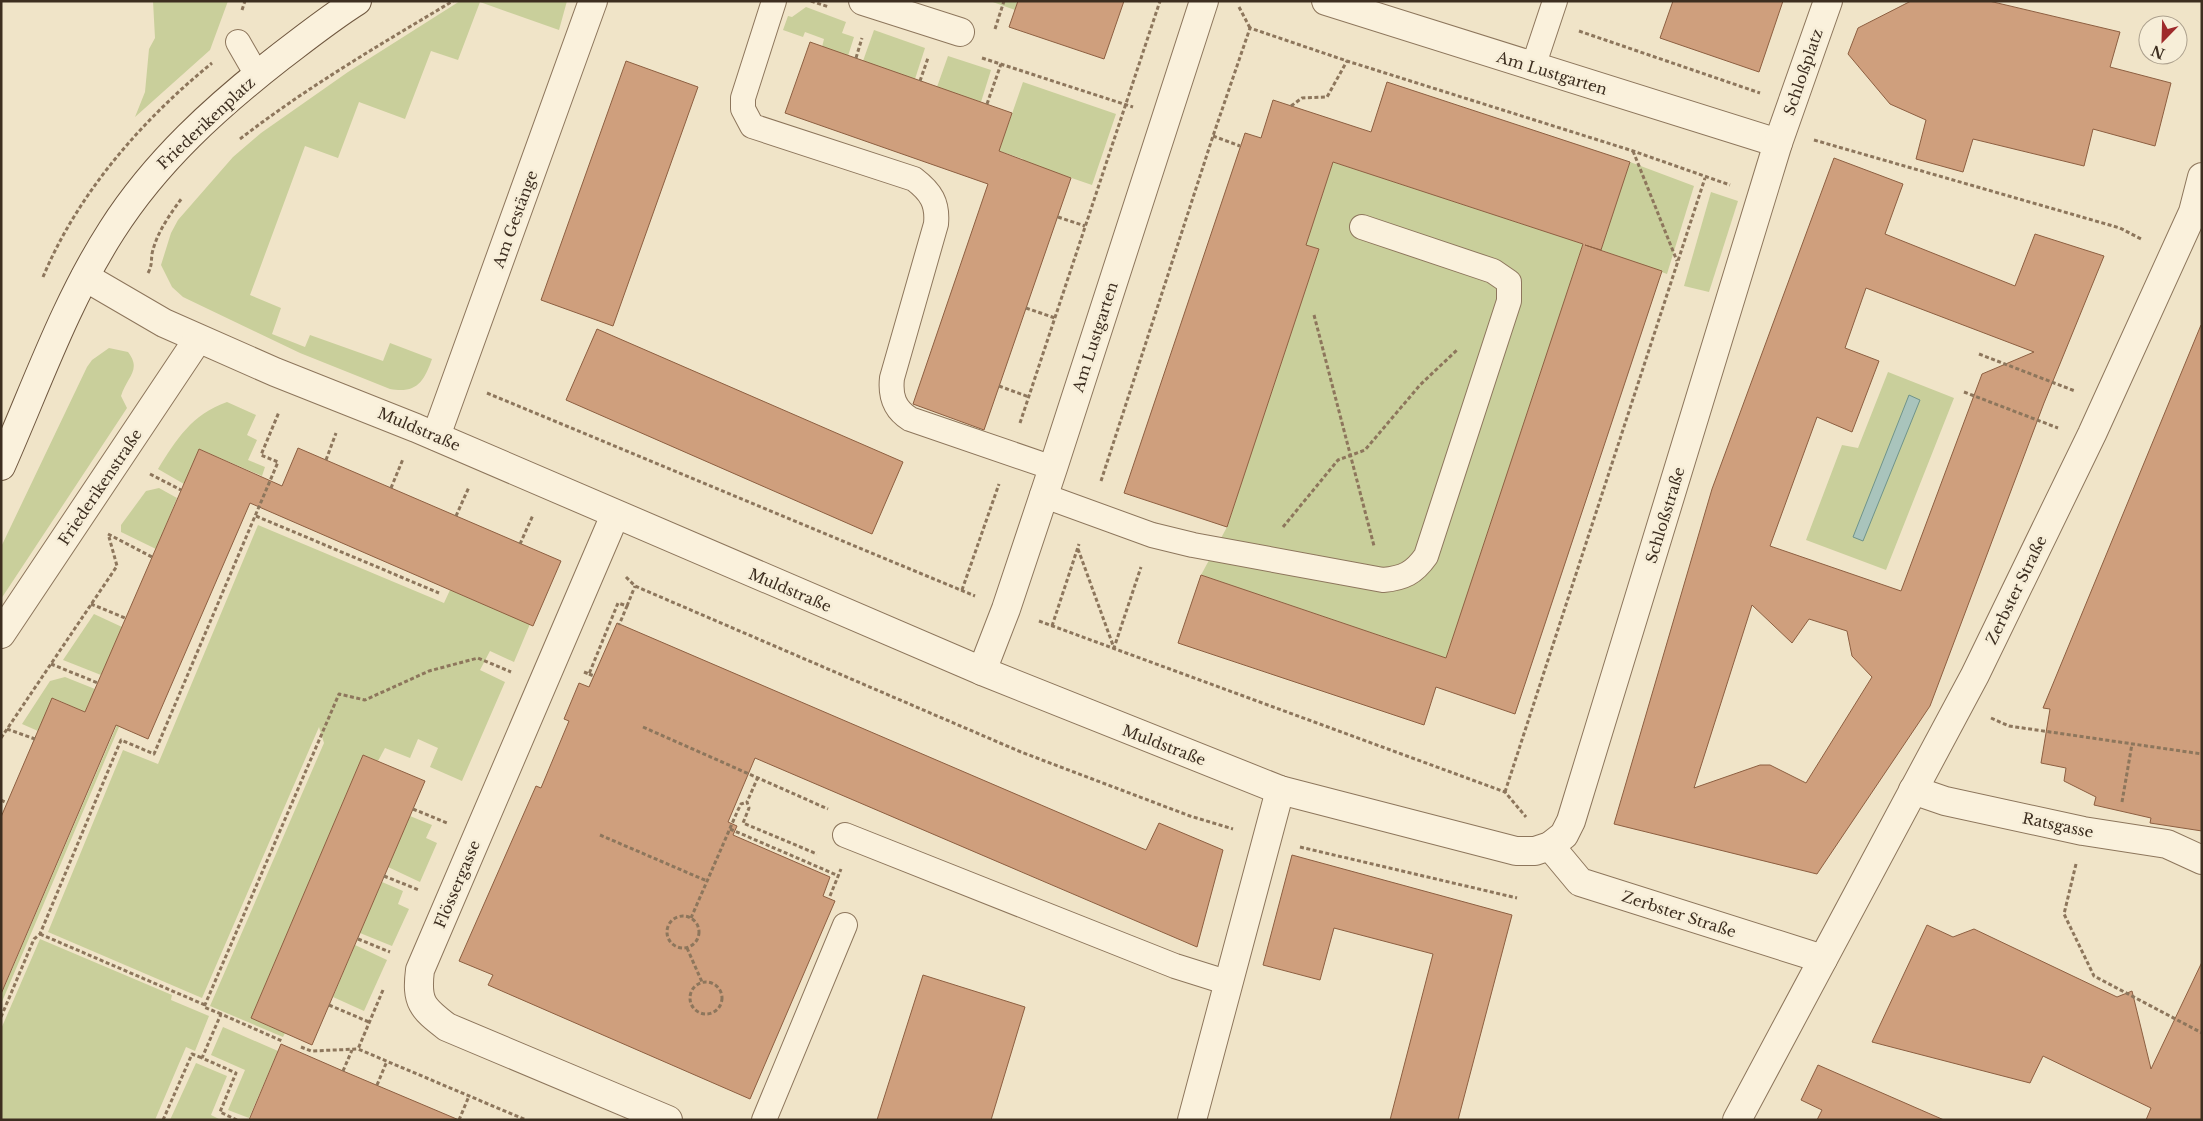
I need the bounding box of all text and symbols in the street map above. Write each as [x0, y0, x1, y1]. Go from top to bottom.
north arrow [2138, 15, 2188, 65]
street label: Schloßplatz [1779, 26, 1827, 118]
text: N [2148, 41, 2167, 63]
street label: Am Lustgarten [1494, 47, 1610, 99]
street label: Friederikenplatz [153, 73, 259, 173]
street label: Am Gestänge [488, 168, 541, 271]
street label: Am Lustgarten [1068, 280, 1122, 395]
street label: Muldstraße [375, 403, 463, 455]
street label: Friederikenstraße [54, 425, 146, 549]
street label: Schloßstraße [1641, 465, 1689, 565]
street label: Zerbster Straße [1981, 532, 2051, 648]
street label: Muldstraße [746, 564, 834, 616]
street label: Muldstraße [1120, 720, 1208, 770]
street label: Ratsgasse [2021, 808, 2095, 842]
street label: Flössergasse [430, 837, 484, 931]
street label: Zerbster Straße [1620, 887, 1738, 941]

